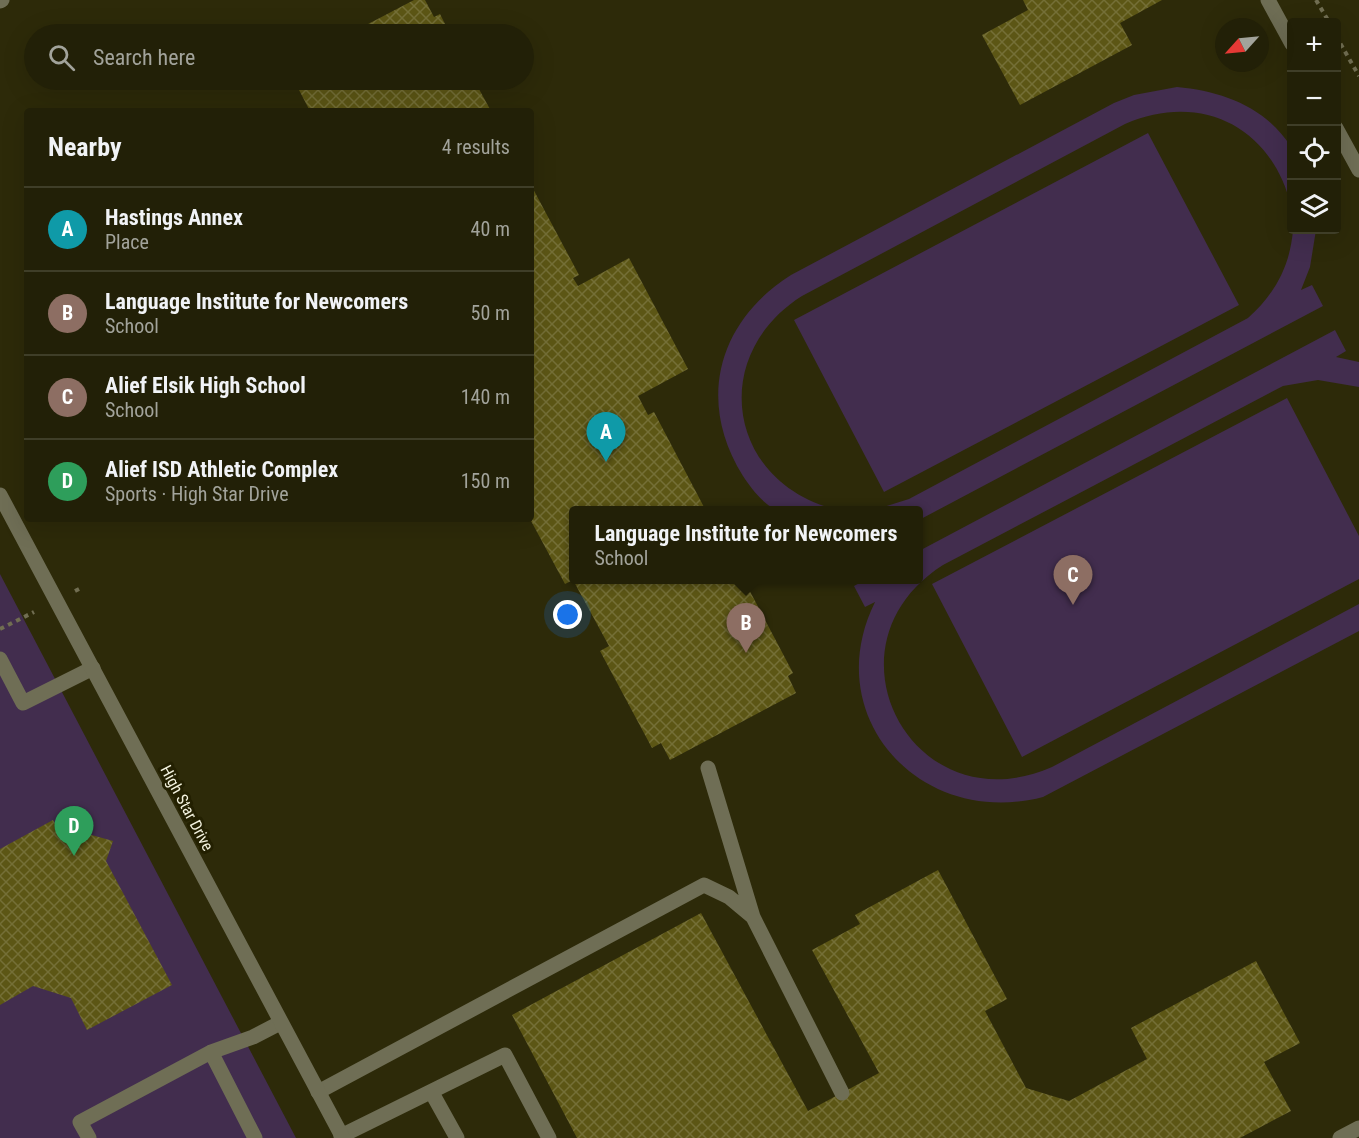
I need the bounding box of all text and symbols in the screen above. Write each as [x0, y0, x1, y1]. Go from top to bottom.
north arrow [1215, 18, 1269, 72]
map controls [1287, 18, 1341, 234]
button: + [1287, 18, 1341, 72]
search box [24, 24, 534, 90]
icon: search [45, 41, 78, 74]
text: Search here [93, 45, 195, 70]
button: − [1287, 72, 1341, 126]
button: locate [1287, 126, 1341, 180]
text: Nearby [48, 132, 122, 162]
text: 4 results [442, 135, 510, 159]
button: layers [1287, 180, 1341, 234]
text: Hastings Annex [105, 205, 243, 230]
text: A [62, 217, 73, 241]
text: 40 m [471, 217, 510, 241]
text: Place [105, 230, 149, 254]
text: Language Institute for Newcomers [105, 289, 408, 314]
text: B [62, 301, 73, 325]
text: 50 m [471, 301, 510, 325]
text: School [105, 314, 159, 338]
text: Alief Elsik High School [105, 373, 306, 398]
text: C [62, 385, 73, 409]
text: 140 m [461, 385, 510, 409]
text: School [105, 398, 159, 422]
pin: A [586, 412, 626, 462]
text: Alief ISD Athletic Complex [105, 457, 338, 482]
text: D [62, 469, 73, 493]
text: 150 m [461, 469, 510, 493]
text: Sports · High Star Drive [105, 482, 289, 506]
popup [569, 506, 923, 584]
text: Language Institute for Newcomers [594, 521, 898, 546]
text: School [594, 546, 648, 570]
pin: C [1054, 556, 1092, 605]
your location [553, 600, 582, 629]
pin: B [726, 604, 766, 653]
street label: High Star Drive [157, 762, 217, 854]
pin: D [54, 806, 94, 856]

